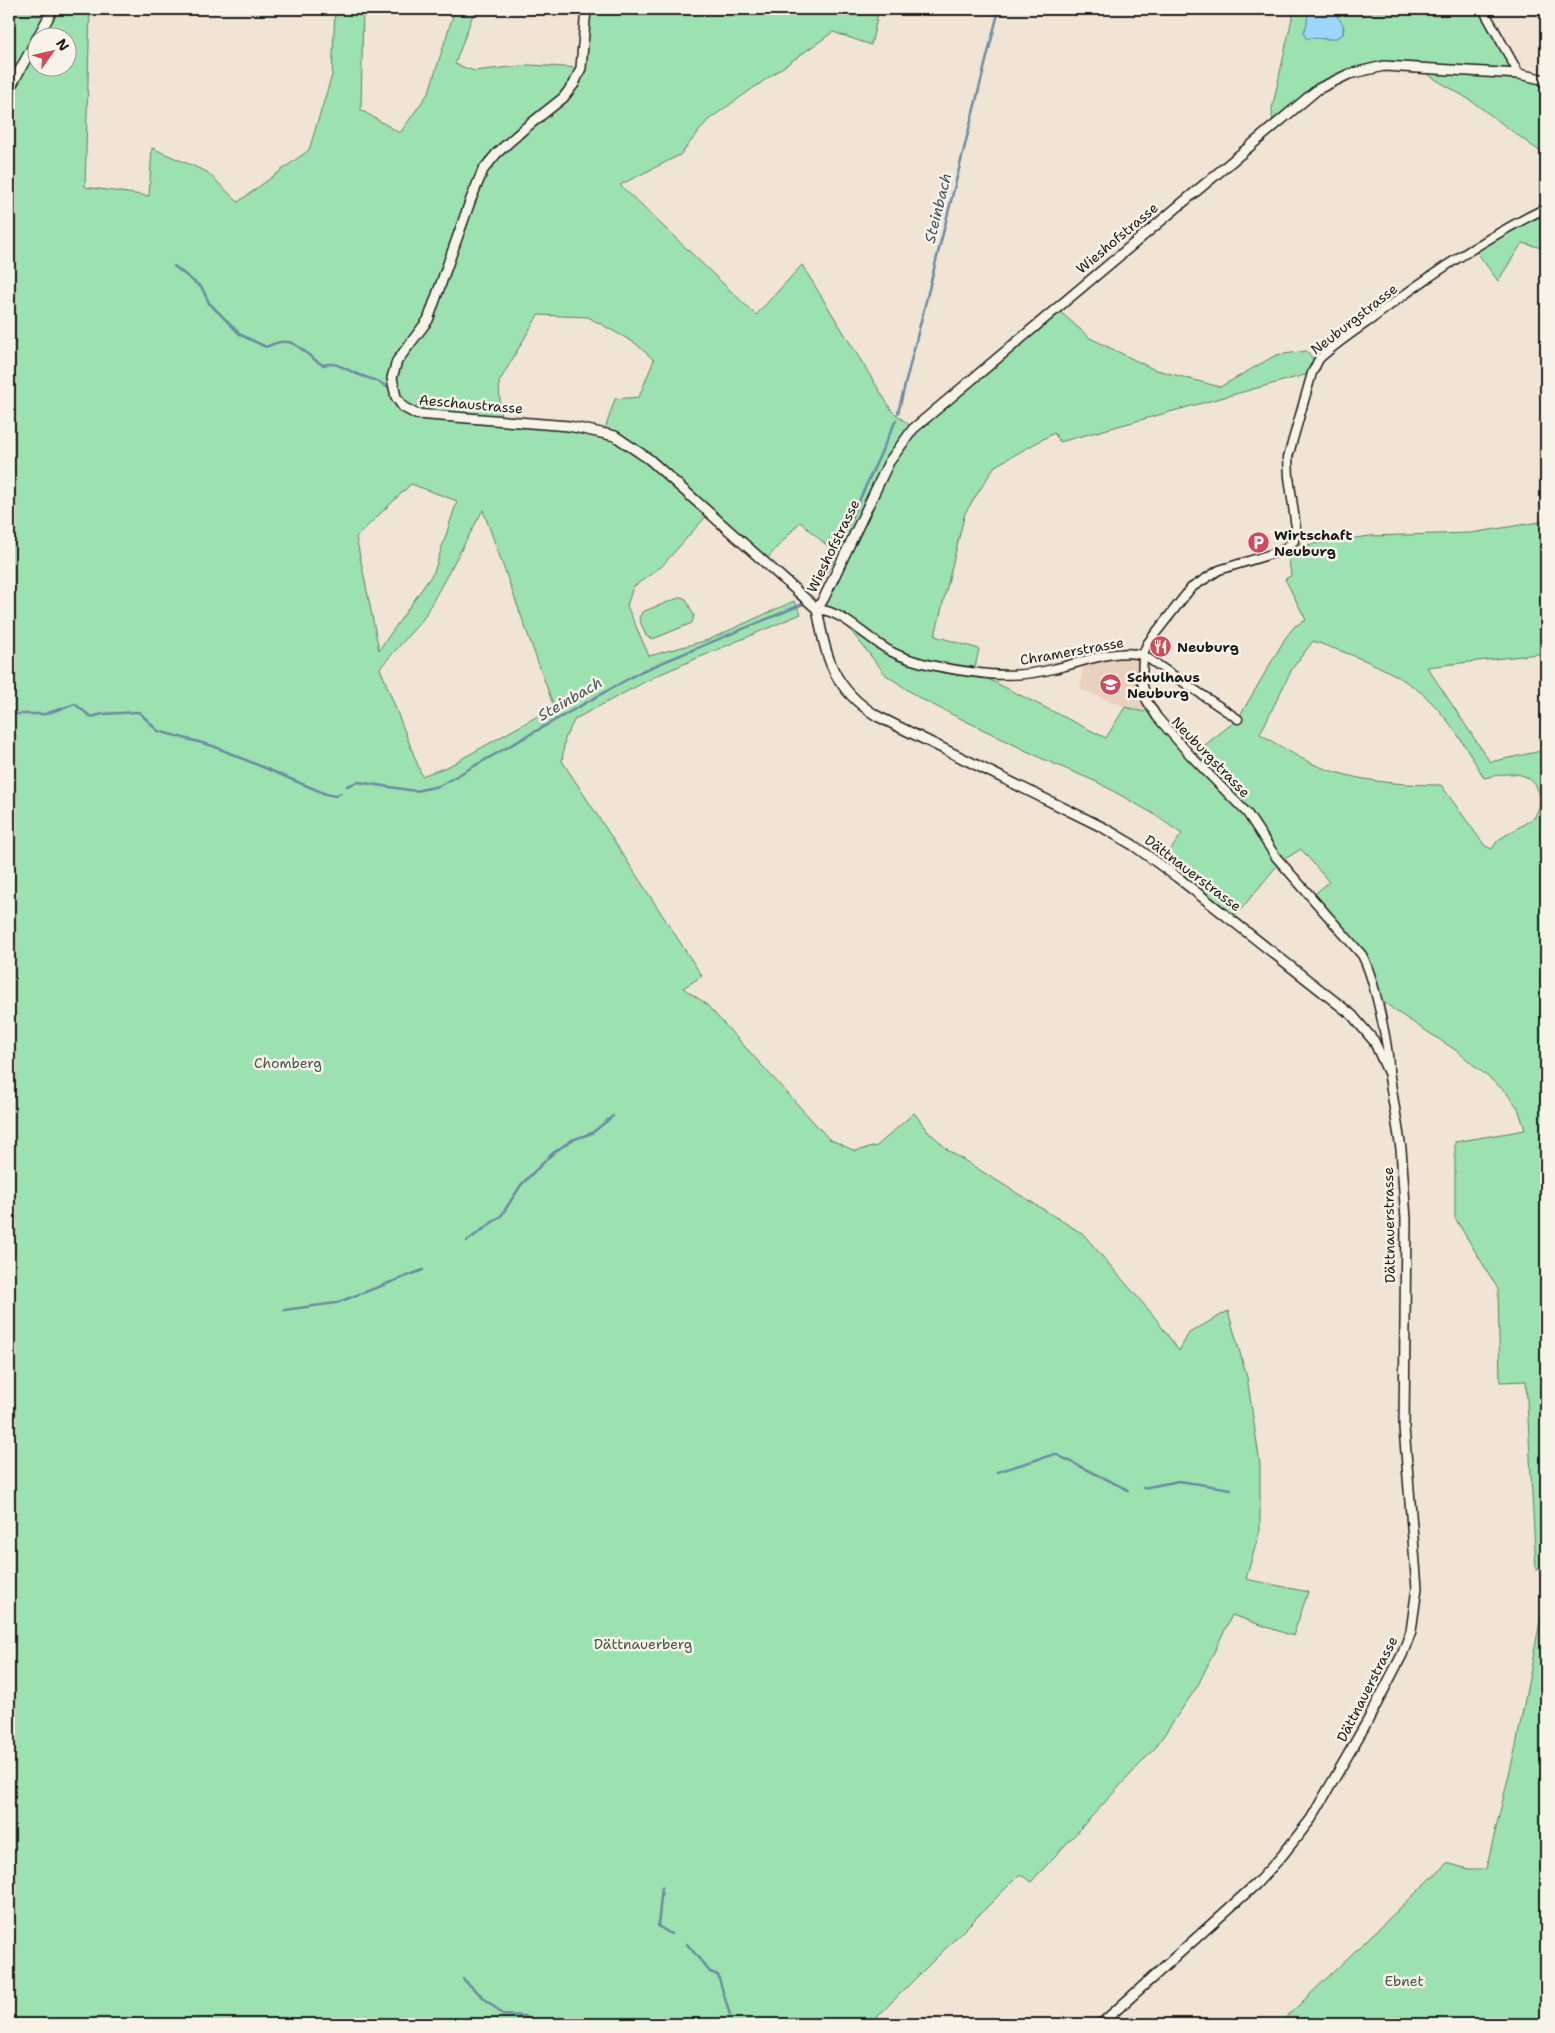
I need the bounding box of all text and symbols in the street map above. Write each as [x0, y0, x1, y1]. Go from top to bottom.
north arrow [28, 28, 78, 78]
text: N [52, 35, 73, 54]
water label: Steinbach [920, 171, 956, 245]
street label: Wieshofstrasse [1072, 198, 1162, 277]
street label: Neuburgstrasse [1307, 279, 1401, 359]
street label: Aeschaustrasse [418, 390, 524, 418]
street label: Wieshofstrasse [803, 496, 863, 596]
place label: Wirtschaft Neuburg [1274, 526, 1353, 560]
parking icon: Wirtschaft Neuburg [1246, 531, 1270, 555]
street label: Chramerstrasse [1019, 633, 1125, 669]
restaurant icon: Neuburg [1149, 635, 1173, 659]
place label: Neuburg [1177, 638, 1239, 656]
place label: Schulhaus Neuburg [1127, 668, 1200, 702]
water label: Steinbach [534, 672, 606, 726]
school or university icon: Schulhaus Neuburg [1099, 673, 1123, 697]
street label: Neuburgstrasse [1168, 713, 1254, 801]
street label: Dättnauerstrasse [1141, 831, 1245, 915]
park label: Chomberg [254, 1054, 322, 1072]
street label: Dättnauerstrasse [1379, 1167, 1399, 1283]
street label: Dättnauerstrasse [1333, 1633, 1401, 1745]
park label: Dättnauerberg [594, 1635, 692, 1653]
park label: Ebnet [1384, 1972, 1424, 1990]

